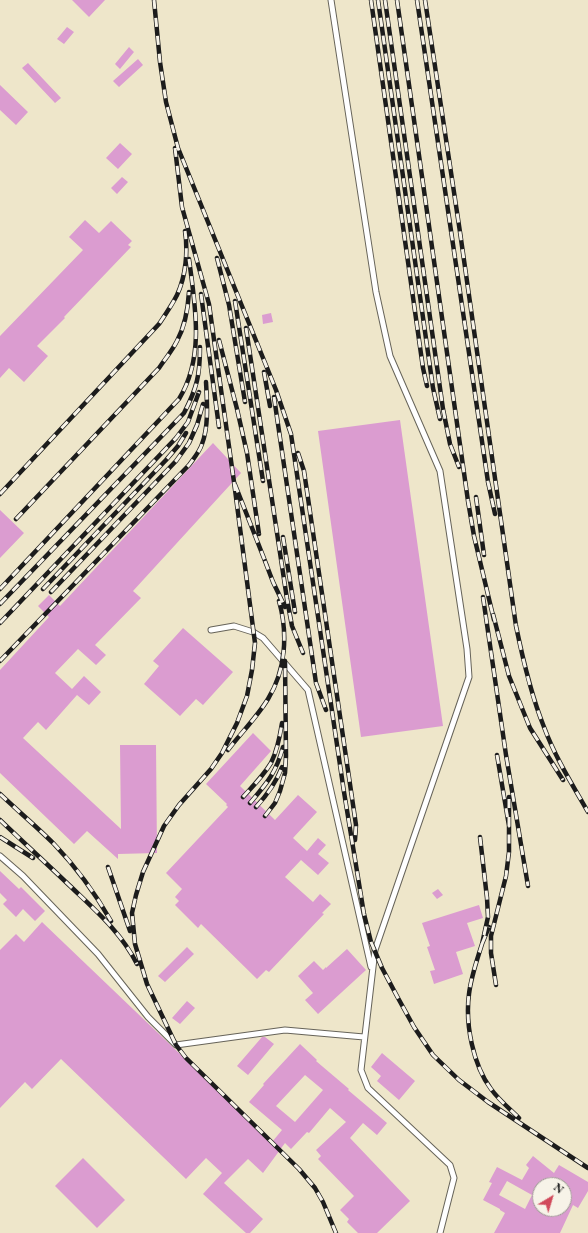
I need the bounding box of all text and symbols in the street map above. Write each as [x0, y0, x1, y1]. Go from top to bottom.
north arrow [532, 1177, 572, 1217]
text: N [551, 1180, 567, 1197]

